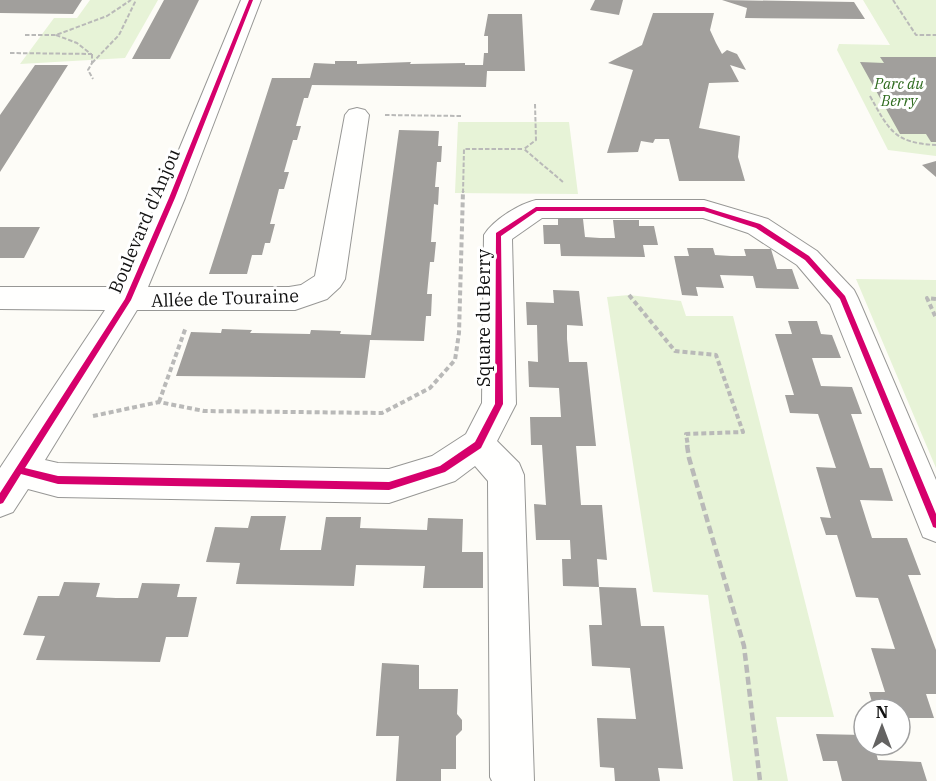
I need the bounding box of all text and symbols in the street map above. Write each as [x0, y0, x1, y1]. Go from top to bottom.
park label: Parc du Berry [873, 74, 924, 110]
street label: Boulevard d'Anjou [103, 145, 185, 297]
street label: Square du Berry [472, 249, 495, 387]
street label: Allée de Touraine [151, 284, 299, 312]
north arrow [852, 697, 912, 757]
text: N [876, 702, 888, 722]

